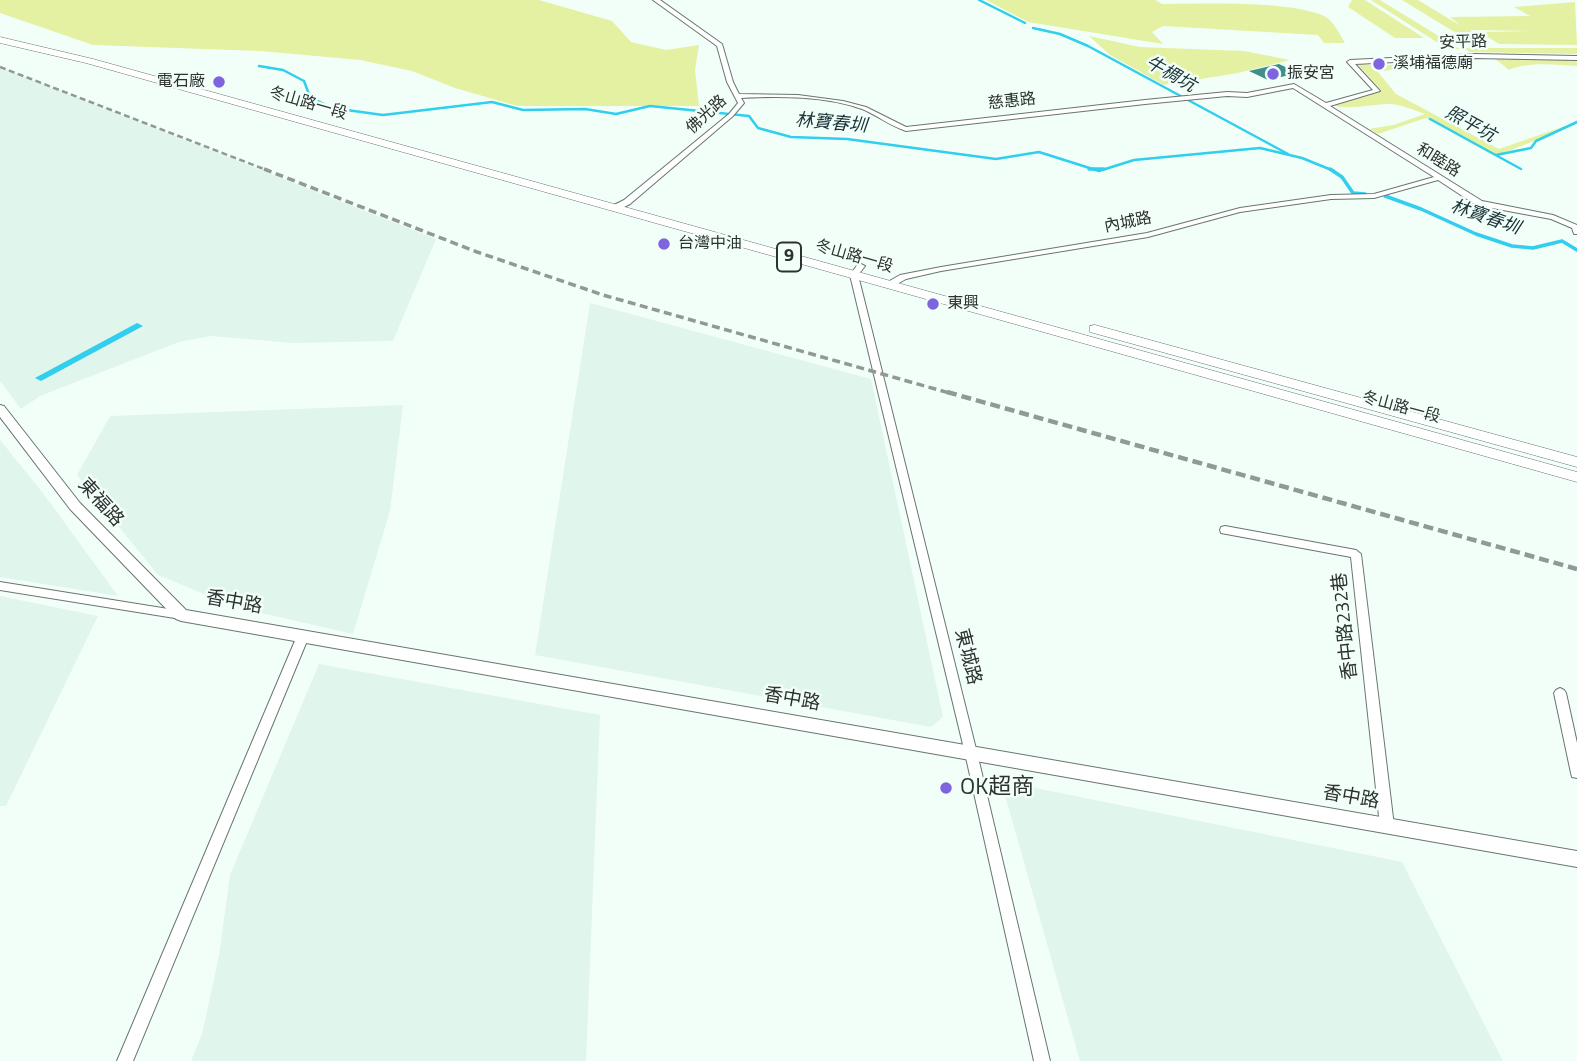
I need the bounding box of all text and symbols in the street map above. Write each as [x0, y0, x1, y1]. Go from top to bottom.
street label: 安平路 [1439, 33, 1487, 53]
water label: 牛椆坑 [1141, 52, 1199, 98]
place label: 溪埔福德廟 [1393, 54, 1473, 74]
marker: 溪埔福德廟 [1371, 56, 1387, 72]
place label: 振安宮 [1287, 64, 1335, 84]
marker: 振安宮 [1265, 66, 1281, 82]
place label: 電石廠 [157, 72, 205, 92]
marker: 電石廠 [211, 74, 227, 90]
street label: 冬山路一段 [267, 84, 349, 124]
street label: 慈惠路 [987, 90, 1037, 114]
street label: 佛光路 [683, 92, 731, 138]
water label: 照平坑 [1441, 102, 1499, 148]
water label: 林寶春圳 [794, 110, 868, 138]
street label: 和睦路 [1413, 140, 1463, 182]
water label: 林寶春圳 [1447, 196, 1523, 240]
street label: 內城路 [1103, 209, 1153, 237]
place label: 台灣中油 [678, 234, 742, 254]
marker: 台灣中油 [656, 236, 672, 252]
street label: 冬山路一段 [813, 237, 895, 277]
road number: 9 [777, 243, 801, 272]
place label: 東興 [947, 294, 979, 314]
marker: 東興 [925, 296, 941, 312]
street label: 冬山路一段 [1360, 388, 1442, 428]
street label: 東福路 [72, 474, 128, 532]
street label: 香中路232巷 [1329, 571, 1363, 681]
street label: 香中路 [204, 587, 264, 619]
street label: 東城路 [949, 627, 985, 687]
street label: 香中路 [762, 684, 822, 716]
place label: OK超商 [960, 774, 1034, 802]
marker: OK超商 [938, 780, 954, 796]
street label: 香中路 [1321, 782, 1381, 814]

